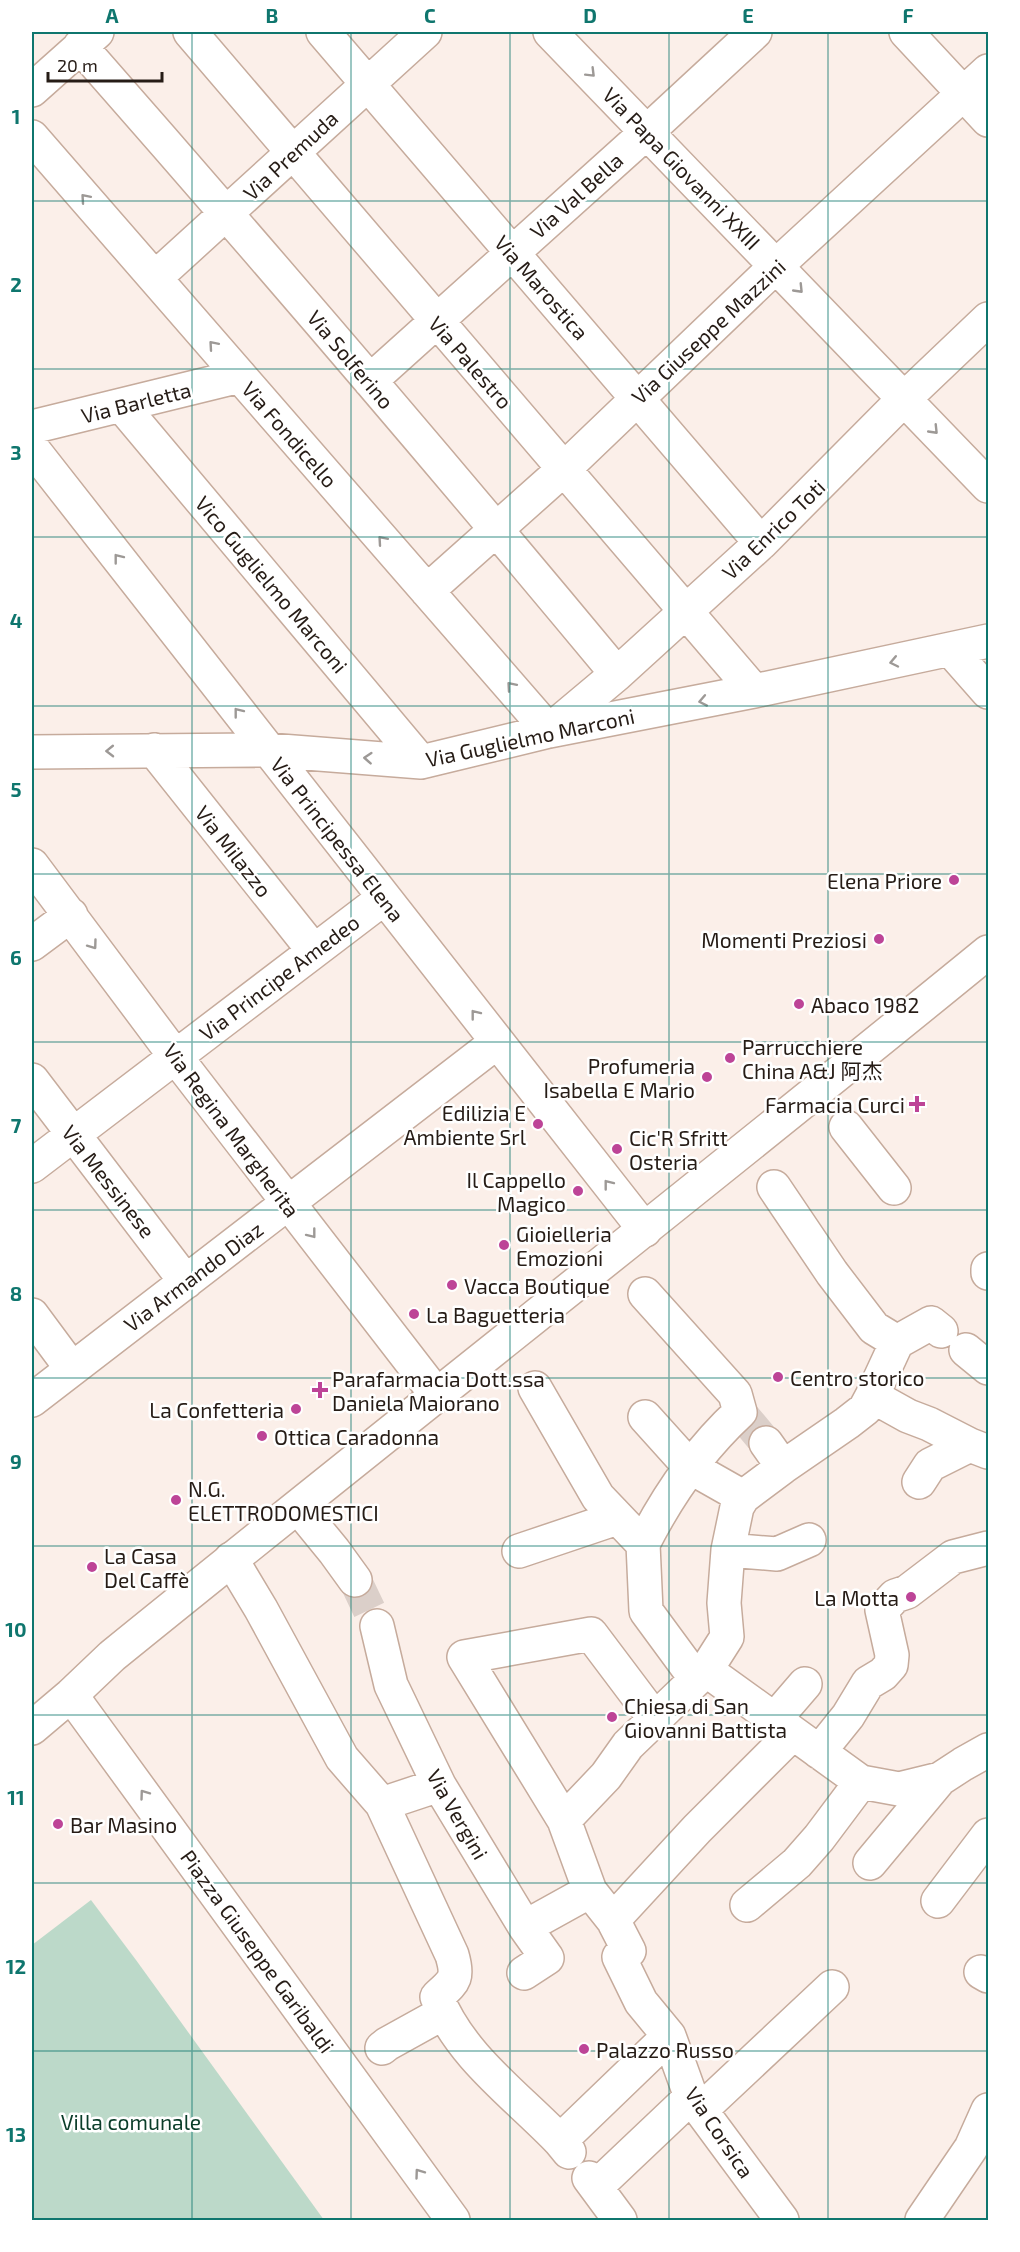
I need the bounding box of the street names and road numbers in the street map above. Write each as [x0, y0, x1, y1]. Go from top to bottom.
street label: Via Papa Giovanni XXIII [598, 82, 766, 254]
street label: Via Premuda [238, 105, 342, 205]
street label: Via Val Bella [524, 147, 628, 243]
street label: Via Marostica [490, 230, 594, 344]
street label: Via Giuseppe Mazzini [626, 253, 790, 409]
street label: Via Solferino [303, 305, 399, 413]
street label: Via Palestro [424, 311, 518, 413]
street label: Via Barletta [79, 376, 193, 428]
street label: Via Fondicello [237, 376, 343, 492]
street label: Via Enrico Toti [716, 474, 830, 584]
street label: Vico Guglielmo Marconi [191, 491, 353, 677]
street label: Via Guglielmo Marconi [423, 703, 637, 771]
street label: Via Principessa Elena [266, 752, 410, 926]
street label: Via Milazzo [191, 800, 277, 902]
street label: Via Principe Amedeo [194, 909, 364, 1045]
street label: Via Regina Margherita [159, 1038, 305, 1222]
street label: Via Messinese [57, 1120, 161, 1242]
street label: Via Armando Diaz [119, 1216, 267, 1336]
street label: Via Vergini [422, 1765, 494, 1863]
street label: Piazza Giuseppe Garibaldi [176, 1845, 340, 2057]
street label: Via Corsica [681, 2082, 759, 2182]

